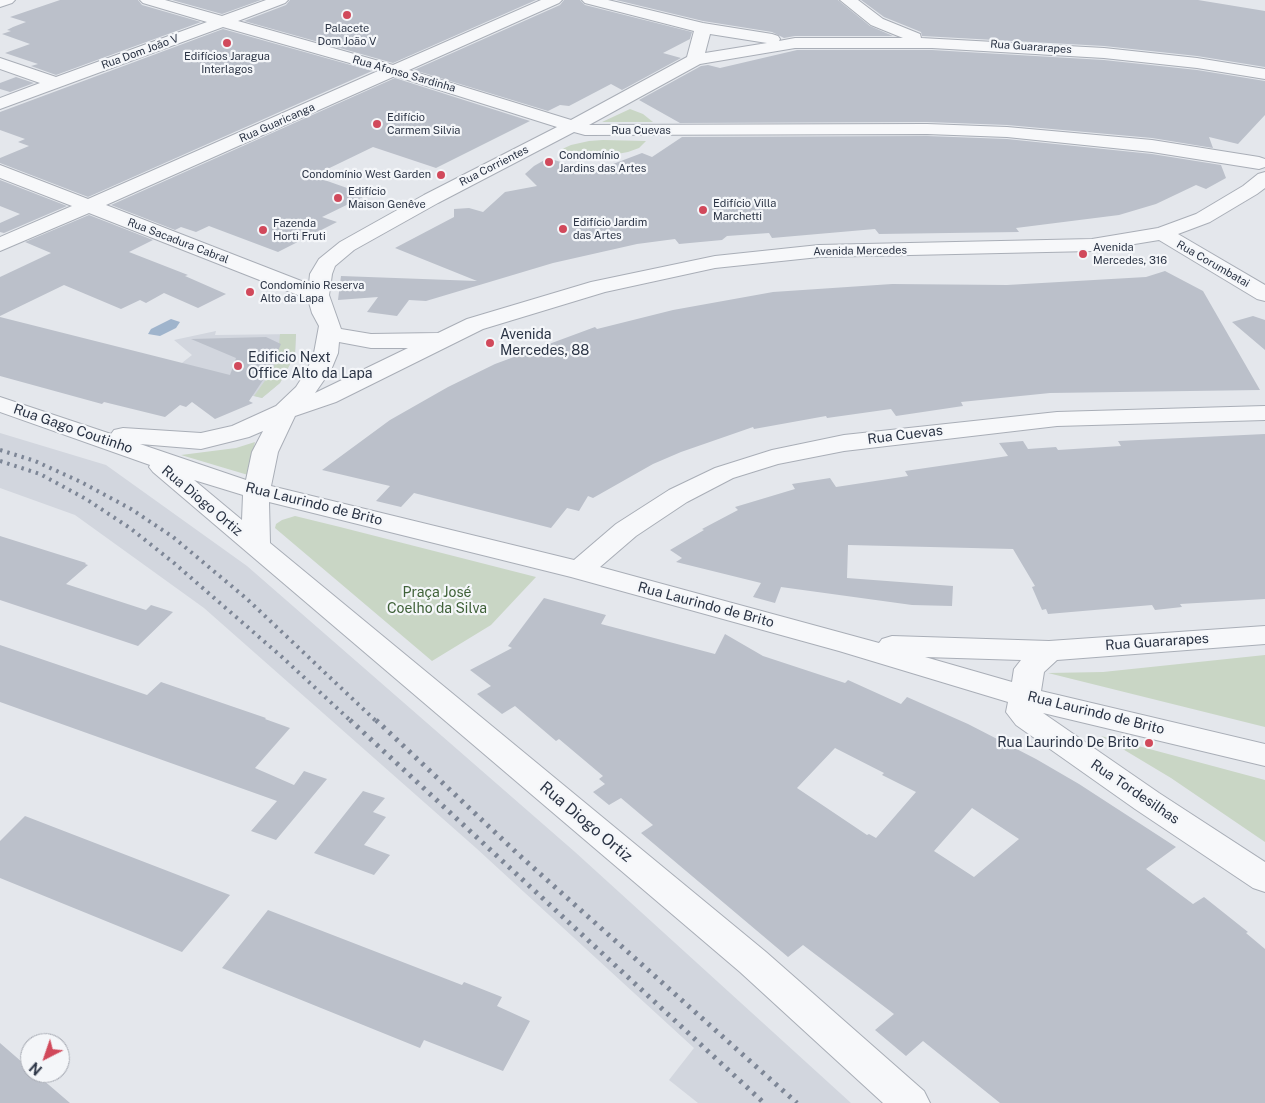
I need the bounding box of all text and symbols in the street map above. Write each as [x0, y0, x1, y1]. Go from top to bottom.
marker: Palacete Dom João V [341, 9, 353, 21]
place label: Palacete Dom João V [318, 22, 376, 48]
street label: Rua Dom João V [100, 32, 180, 72]
marker: Edifícios Jaragua Interlagos [221, 37, 233, 49]
street label: Rua Guararapes [990, 38, 1072, 56]
place label: Edifícios Jaragua Interlagos [184, 50, 270, 76]
street label: Rua Afonso Sardinha [351, 53, 457, 95]
street label: Rua Guaricanga [237, 100, 317, 146]
place label: Edifício Carmem Silvia [387, 111, 460, 137]
marker: Edifício Carmem Silvia [371, 118, 383, 130]
street label: Rua Cuevas [611, 124, 671, 138]
street label: Rua Corrientes [457, 143, 531, 189]
place label: Condomínio Jardins das Artes [559, 149, 646, 175]
marker: Condomínio Jardins das Artes [543, 156, 555, 168]
place label: Condomínio West Garden [302, 168, 431, 182]
marker: Condomínio West Garden [435, 169, 447, 181]
place label: Edifício Maison Genêve [348, 185, 426, 211]
marker: Edifício Maison Genêve [332, 192, 344, 204]
place label: Edifício Villa Marchetti [713, 197, 776, 223]
marker: Edifício Villa Marchetti [697, 204, 709, 216]
street label: Rua Sacadura Cabral [125, 216, 231, 266]
place label: Edifício Jardim das Artes [573, 216, 647, 242]
place label: Fazenda Horti Fruti [273, 217, 326, 243]
marker: Edifício Jardim das Artes [557, 223, 569, 235]
marker: Fazenda Horti Fruti [257, 224, 269, 236]
street label: Rua Corumbatai [1174, 238, 1252, 290]
place label: Avenida Mercedes, 316 [1093, 241, 1167, 267]
street label: Avenida Mercedes [813, 244, 907, 258]
marker: Avenida Mercedes, 316 [1077, 248, 1089, 260]
place label: Condomínio Reserva Alto da Lapa [260, 279, 364, 305]
marker: Condomínio Reserva Alto da Lapa [244, 286, 256, 298]
place label: Avenida Mercedes, 88 [500, 327, 589, 360]
marker: Avenida Mercedes, 88 [484, 337, 496, 349]
place label: Edificio Next Office Alto da Lapa [248, 350, 373, 382]
marker: Edificio Next Office Alto da Lapa [232, 360, 244, 372]
street label: Rua Gago Coutinho [11, 401, 135, 457]
street label: Rua Cuevas [866, 422, 944, 448]
street label: Rua Diogo Ortiz [158, 462, 246, 540]
street label: Rua Laurindo de Brito [244, 479, 384, 529]
street label: Rua Laurindo de Brito [636, 579, 776, 631]
park label: Praça José Coelho da Silva [387, 585, 487, 618]
street label: Rua Guararapes [1105, 630, 1209, 654]
street label: Rua Laurindo de Brito [1026, 688, 1166, 738]
place label: Rua Laurindo De Brito [997, 735, 1139, 751]
marker: Rua Laurindo De Brito [1143, 737, 1155, 749]
street label: Rua Tordesilhas [1088, 756, 1182, 828]
street label: Rua Diogo Ortiz [536, 778, 636, 866]
north arrow [20, 1033, 70, 1083]
text: N [26, 1059, 45, 1078]

